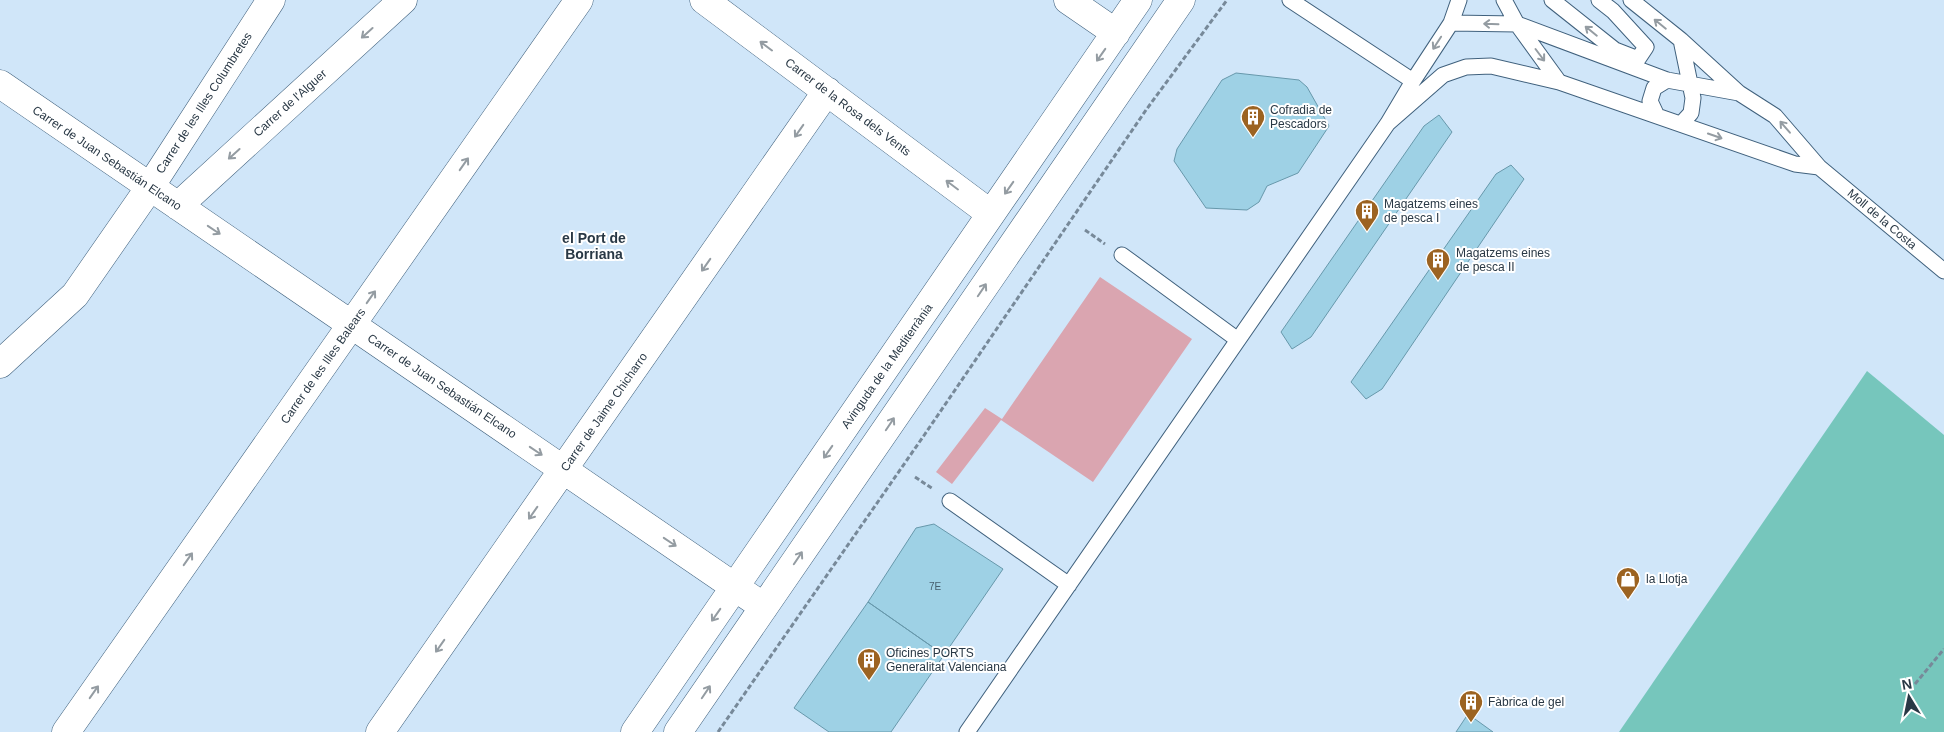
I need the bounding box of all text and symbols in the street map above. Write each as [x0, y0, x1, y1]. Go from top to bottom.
one-way arrow [1484, 19, 1500, 28]
one-way arrow [1654, 19, 1667, 30]
one-way arrow [1585, 26, 1598, 37]
one-way arrow [361, 27, 373, 39]
street label: Carrer de les Illes Columbretes [153, 30, 255, 176]
one-way arrow [1432, 36, 1442, 50]
one-way arrow [759, 41, 773, 51]
one-way arrow [1096, 47, 1106, 61]
one-way arrow [1535, 48, 1545, 62]
street label: Carrer de la Rosa dels Vents [783, 55, 913, 159]
street label: Carrer de l'Alguer [251, 66, 329, 140]
street label: Carrer de Juan Sebastián Elcano [30, 103, 184, 213]
place label: Cofradia de Pescadors [1270, 103, 1332, 131]
building icon: Cofradia de Pescadors [1240, 104, 1266, 138]
one-way arrow [1779, 121, 1791, 134]
one-way arrow [794, 124, 804, 138]
one-way arrow [1707, 132, 1722, 141]
one-way arrow [228, 149, 241, 160]
one-way arrow [459, 157, 469, 171]
one-way arrow [945, 180, 959, 190]
one-way arrow [1004, 181, 1014, 195]
street label: Moll de la Costa [1845, 186, 1920, 252]
place label: Magatzems eines de pesca I [1384, 197, 1478, 225]
building icon: Magatzems eines de pesca I [1354, 198, 1380, 232]
one-way arrow [206, 225, 220, 235]
district label: el Port de Borriana [562, 230, 626, 262]
place label: Magatzems eines de pesca II [1456, 246, 1550, 274]
building icon: Magatzems eines de pesca II [1425, 247, 1451, 281]
one-way arrow [701, 258, 711, 272]
one-way arrow [977, 283, 987, 297]
one-way arrow [366, 290, 376, 304]
street label: Avinguda de la Mediterrània [838, 301, 936, 431]
street label: Carrer de les Illes Balears [278, 305, 368, 427]
street label: Carrer de Juan Sebastián Elcano [365, 331, 519, 441]
street label: Carrer de Jaime Chicharro [558, 350, 650, 474]
one-way arrow [885, 417, 895, 431]
one-way arrow [822, 445, 833, 459]
one-way arrow [528, 446, 542, 456]
one-way arrow [528, 506, 538, 520]
one-way arrow [662, 537, 676, 547]
one-way arrow [793, 551, 803, 565]
one-way arrow [183, 552, 193, 566]
shop icon: la Llotja [1615, 566, 1641, 600]
place label: la Llotja [1646, 572, 1688, 586]
house number: 7E [929, 581, 941, 592]
one-way arrow [711, 608, 721, 622]
one-way arrow [435, 639, 445, 653]
place label: Oficines PORTS Generalitat Valenciana [886, 646, 1007, 674]
building icon: Oficines PORTS Generalitat Valenciana [856, 647, 882, 681]
north arrow [1884, 672, 1934, 722]
text: N [1900, 675, 1913, 693]
one-way arrow [89, 685, 99, 699]
one-way arrow [701, 685, 711, 699]
building icon: Fàbrica de gel [1458, 689, 1484, 723]
place label: Fàbrica de gel [1488, 695, 1564, 709]

